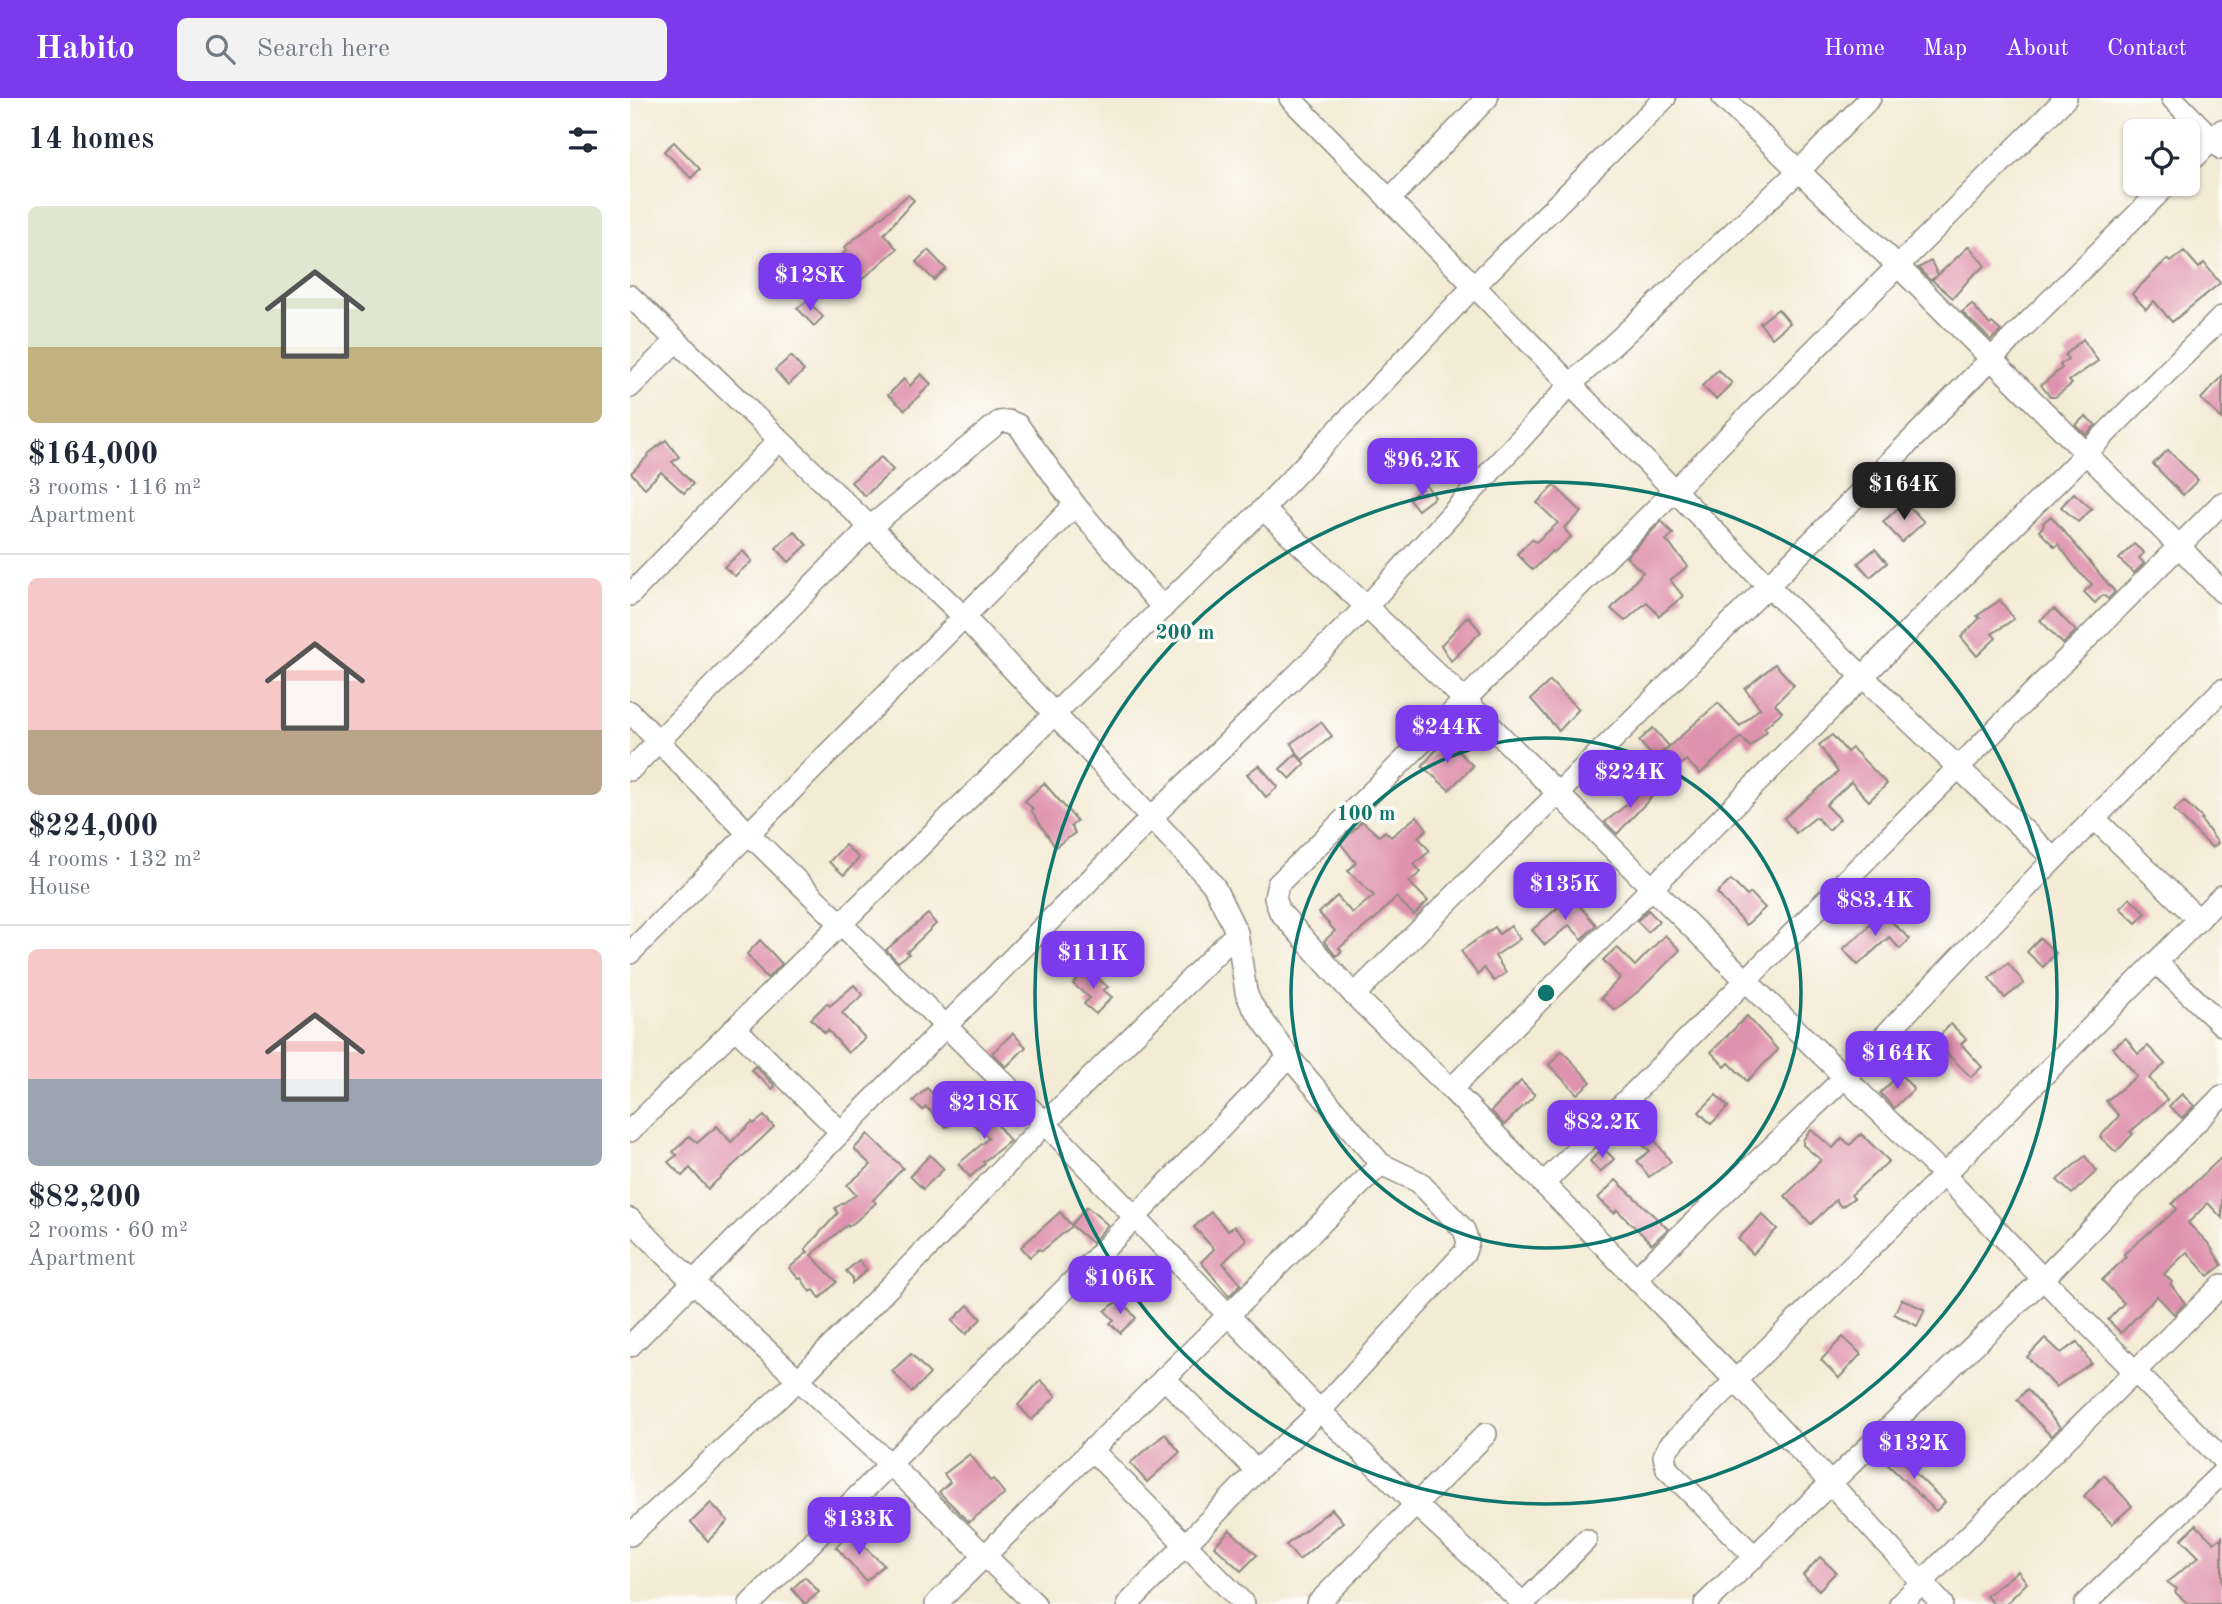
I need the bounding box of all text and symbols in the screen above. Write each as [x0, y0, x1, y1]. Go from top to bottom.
search box [177, 18, 667, 81]
icon: search [201, 30, 239, 68]
text: Habito [35, 33, 135, 66]
text: Search here [257, 36, 390, 62]
text: Home [1824, 37, 1885, 61]
text: Map [1923, 37, 1967, 61]
text: About [2005, 37, 2069, 61]
text: Contact [2107, 37, 2187, 61]
map controls [2123, 119, 2200, 196]
button: locate [2123, 119, 2200, 196]
icon: filters [564, 121, 602, 159]
text: 14 homes [28, 125, 154, 155]
icon: home [252, 251, 378, 377]
pin: $128K [761, 254, 859, 313]
text: $128K [774, 264, 846, 287]
pin: $96.2K [1365, 438, 1479, 498]
text: $164,000 [28, 440, 158, 470]
text: $96.2K [1383, 449, 1461, 472]
pin: $164K [1855, 462, 1953, 522]
text: $164K [1868, 473, 1940, 496]
text: 3 rooms · 116 m² [28, 476, 201, 499]
text: Apartment [28, 504, 136, 527]
icon: home [252, 623, 378, 749]
text: 200 m [1155, 623, 1215, 644]
pin: $244K [1398, 706, 1496, 765]
text: $244K [1411, 716, 1483, 739]
pin: $224K [1581, 750, 1679, 810]
text: $224K [1594, 761, 1666, 784]
text: 100 m [1336, 804, 1396, 825]
text: $224,000 [28, 812, 158, 842]
text: 4 rooms · 132 m² [28, 848, 201, 871]
pin: $135K [1516, 862, 1614, 922]
text: $135K [1529, 873, 1601, 896]
text: House [28, 876, 90, 899]
pin: $83.4K [1818, 878, 1932, 938]
text: $83.4K [1836, 889, 1914, 912]
pin: $111K [1044, 932, 1142, 991]
text: $111K [1057, 942, 1129, 965]
centre of rings [1534, 981, 1558, 1005]
icon: home [252, 994, 378, 1120]
pin: $164K [1848, 1032, 1946, 1091]
text: $164K [1861, 1042, 1933, 1065]
pin: $218K [935, 1082, 1033, 1141]
text: $218K [948, 1092, 1020, 1115]
pin: $82.2K [1545, 1100, 1659, 1160]
text: $82.2K [1563, 1111, 1641, 1134]
text: $82,200 [28, 1183, 141, 1213]
text: 2 rooms · 60 m² [28, 1219, 188, 1242]
text: Apartment [28, 1247, 136, 1270]
pin: $106K [1071, 1256, 1169, 1316]
text: $106K [1084, 1267, 1156, 1290]
pin: $132K [1865, 1422, 1963, 1481]
text: $132K [1878, 1432, 1950, 1455]
pin: $133K [810, 1498, 908, 1557]
text: $133K [823, 1508, 895, 1531]

